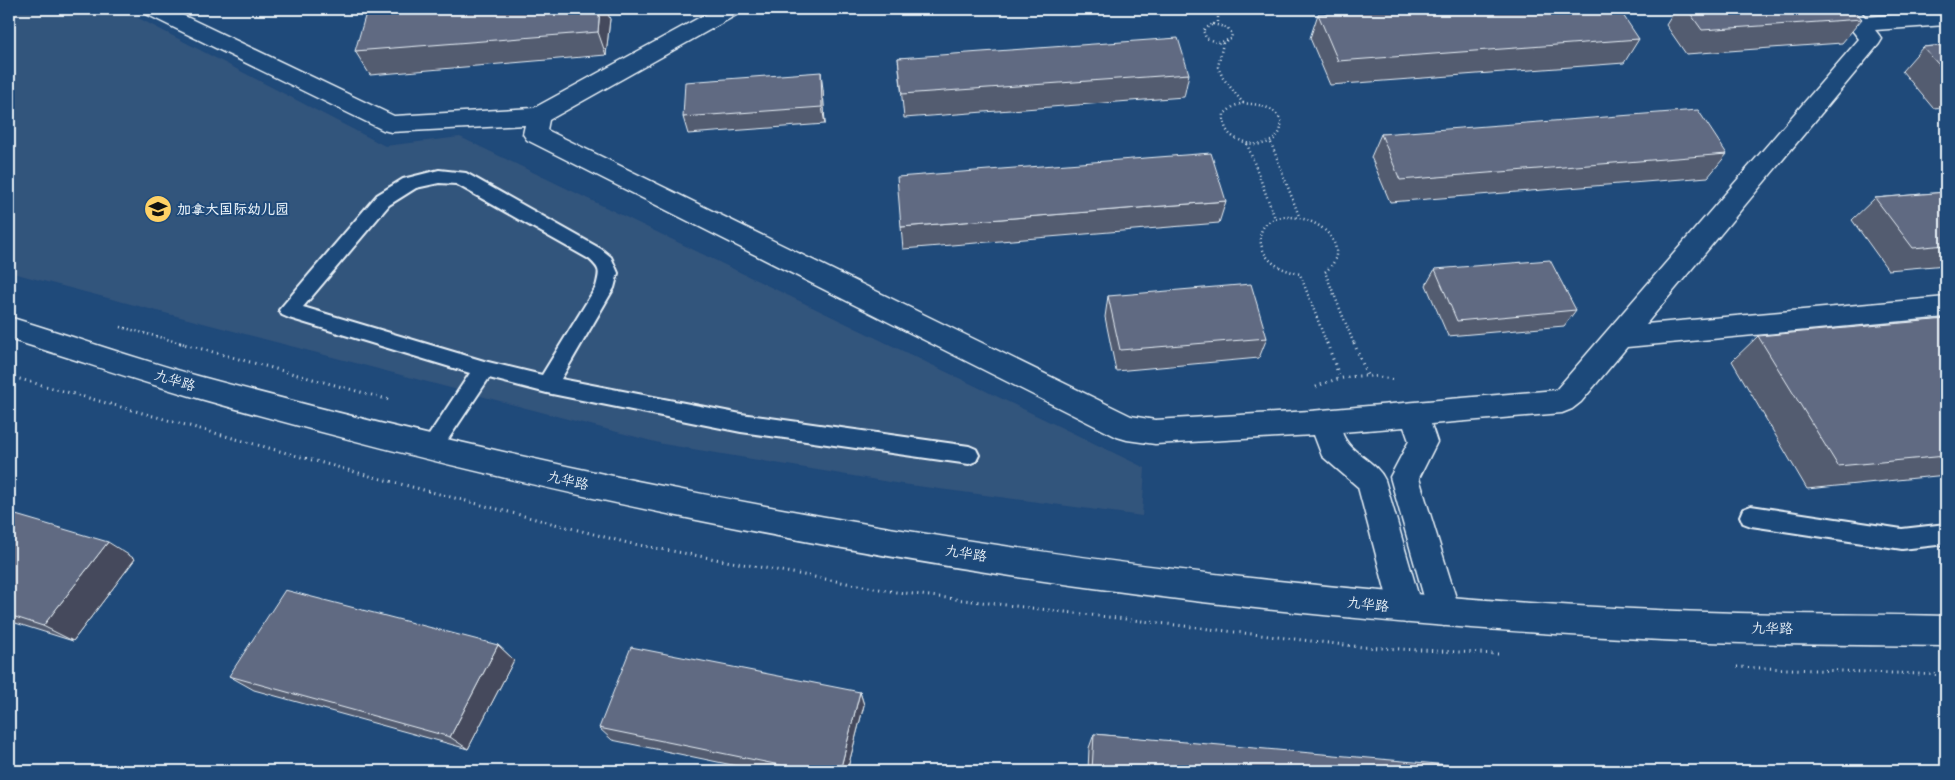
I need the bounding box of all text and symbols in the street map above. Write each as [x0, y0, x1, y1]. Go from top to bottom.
school or university icon: 加拿大国际幼儿园 [143, 194, 173, 224]
place label: 加拿大国际幼儿园 [177, 201, 289, 218]
street label: 九华路 [152, 366, 197, 395]
street label: 九华路 [546, 467, 590, 493]
street label: 九华路 [944, 542, 988, 565]
street label: 九华路 [1346, 594, 1390, 615]
street label: 九华路 [1751, 620, 1793, 637]

